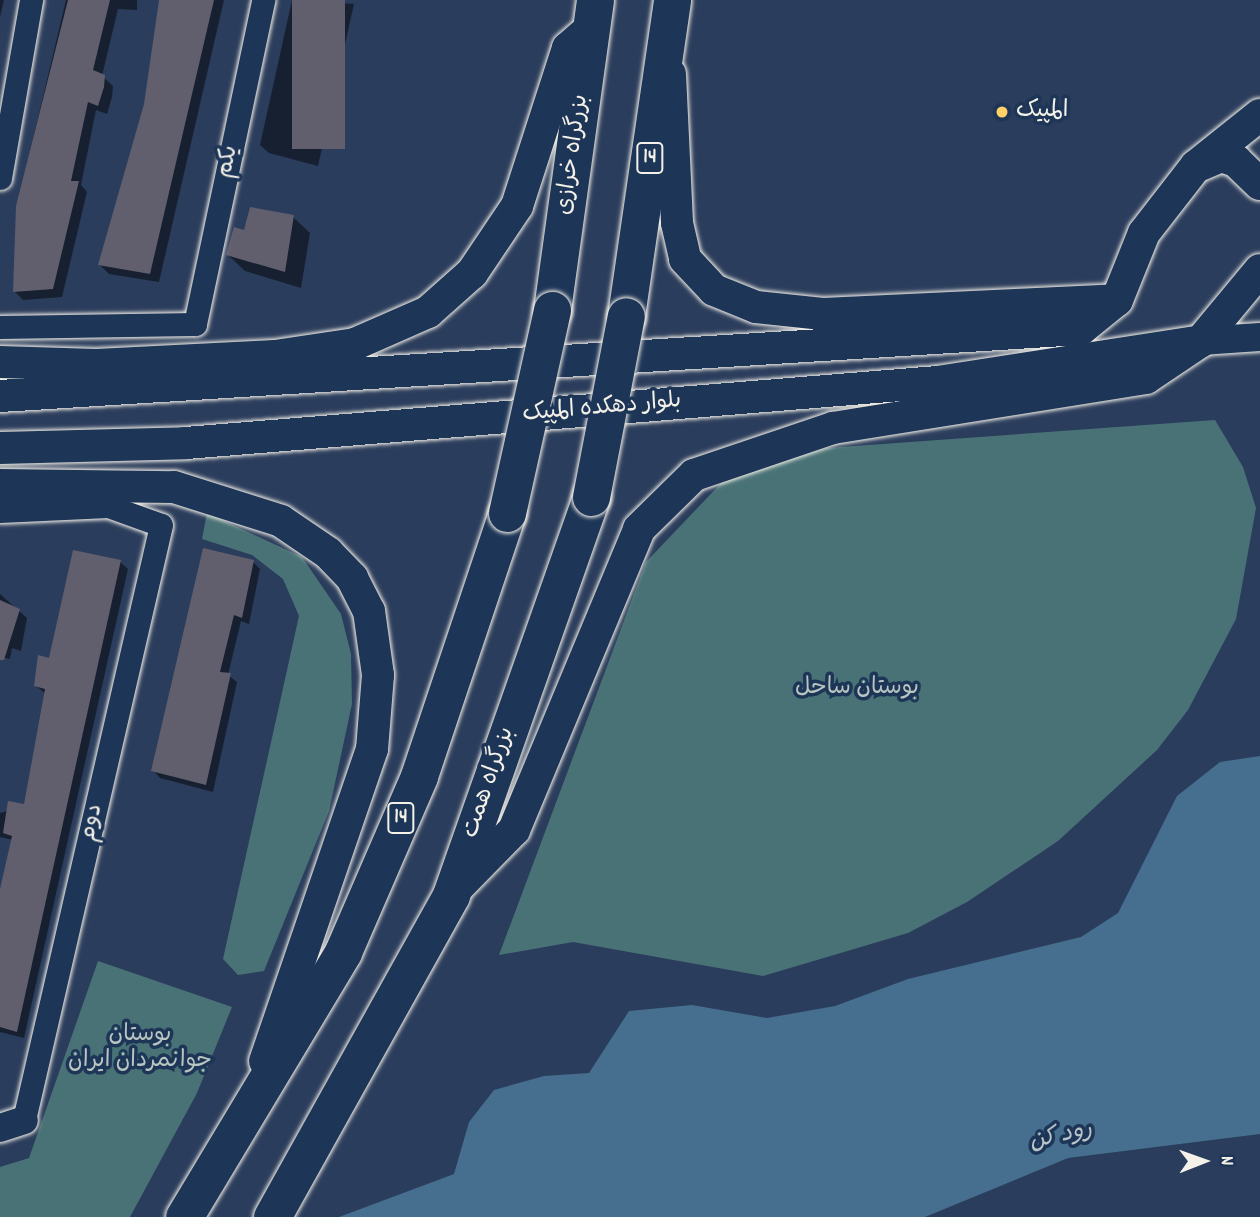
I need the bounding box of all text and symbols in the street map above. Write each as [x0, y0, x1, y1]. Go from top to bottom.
street label: بزرگراه خرازی [552, 93, 596, 217]
place label: المپیک [1016, 98, 1068, 126]
marker: المپیک [994, 104, 1010, 120]
road number: 14 [636, 140, 664, 176]
street label: یکم [212, 143, 246, 181]
street label: بلوار دهکده المپیک [521, 388, 683, 430]
park label: بوستان ساحل [795, 675, 919, 703]
street label: بزرگراه همت [458, 724, 522, 842]
road number: 14 [387, 800, 415, 836]
street label: دوم [75, 802, 111, 844]
park label: بوستان جوانمردان ایران [68, 1022, 212, 1076]
water label: رود کن [1027, 1116, 1095, 1158]
north arrow [1169, 1126, 1239, 1196]
text: N [1212, 1156, 1239, 1166]

